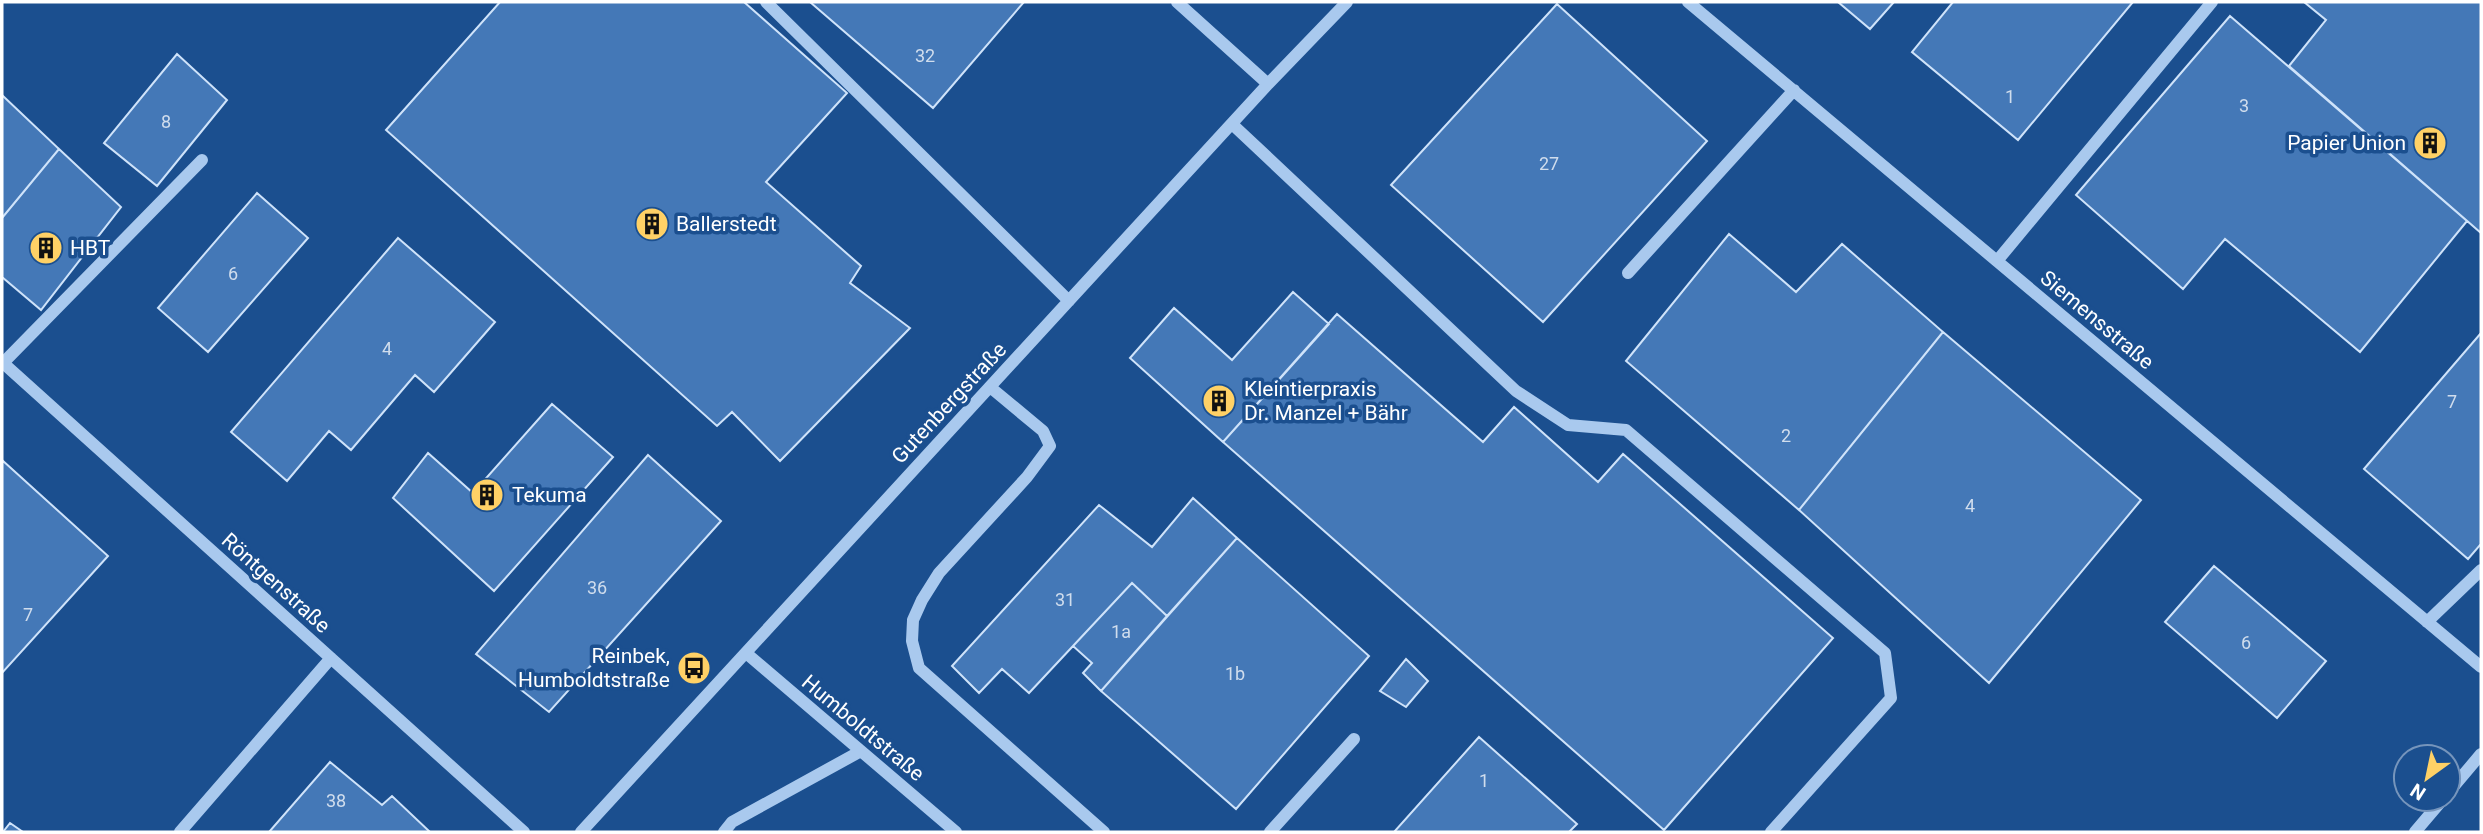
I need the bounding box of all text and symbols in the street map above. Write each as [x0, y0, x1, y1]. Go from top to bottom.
house number: 32 [915, 45, 935, 66]
house number: 1 [2005, 86, 2015, 107]
house number: 3 [2239, 95, 2249, 116]
house number: 8 [161, 111, 171, 132]
building icon: Papier Union [2411, 124, 2449, 162]
place label: Papier Union [2287, 131, 2406, 155]
house number: 27 [1539, 153, 1559, 174]
building icon: Ballerstedt [633, 205, 671, 243]
place label: Ballerstedt [676, 212, 777, 236]
building icon: HBT [27, 229, 65, 267]
place label: HBT [70, 236, 111, 260]
house number: 6 [228, 263, 238, 284]
street label: Siemensstraße [2036, 266, 2158, 374]
house number: 4 [382, 338, 392, 359]
street label: Gutenbergstraße [887, 338, 1011, 468]
place label: Kleintierpraxis Dr. Manzel + Bähr [1244, 377, 1408, 425]
building icon: Kleintierpraxis Dr. Manzel + Bähr [1200, 382, 1238, 420]
house number: 7 [2447, 391, 2457, 412]
house number: 2 [1781, 425, 1791, 446]
building icon: Tekuma [468, 476, 506, 514]
place label: Tekuma [512, 483, 587, 507]
house number: 4 [1965, 495, 1975, 516]
street label: Röntgenstraße [217, 528, 335, 638]
house number: 36 [587, 577, 607, 598]
house number: 31 [1055, 589, 1075, 610]
house number: 7 [23, 604, 33, 625]
house number: 1a [1111, 621, 1131, 642]
house number: 6 [2241, 632, 2251, 653]
place label: Reinbek, Humboldtstraße [518, 644, 670, 692]
bus stop icon: Reinbek, Humboldtstraße [675, 649, 713, 687]
house number: 1b [1225, 663, 1245, 684]
street label: Humboldtstraße [797, 670, 929, 786]
north arrow [2392, 743, 2462, 813]
house number: 1 [1479, 770, 1489, 791]
text: N [2406, 779, 2430, 805]
house number: 38 [326, 790, 346, 811]

